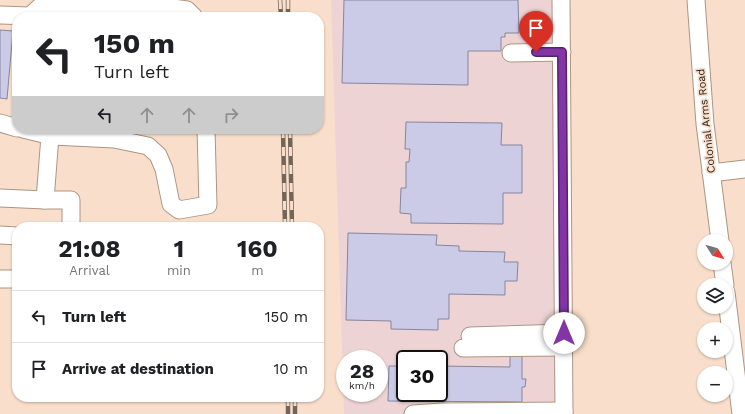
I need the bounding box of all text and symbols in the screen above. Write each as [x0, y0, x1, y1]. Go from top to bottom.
pin [519, 11, 553, 52]
icon: arrive [525, 17, 547, 39]
text: 150 m [94, 27, 175, 60]
icon: left [28, 28, 80, 80]
text: Turn left [94, 61, 169, 82]
street label: Colonial Arms Road [694, 68, 718, 174]
icon: left [94, 104, 116, 126]
icon: ahead [136, 104, 158, 126]
icon: ahead [178, 104, 200, 126]
icon: right [220, 104, 242, 126]
north arrow [697, 234, 733, 270]
map controls [697, 234, 733, 402]
text: 21:08 [58, 235, 121, 263]
text: 1 [174, 235, 184, 263]
text: 160 [237, 235, 278, 263]
text: Arrival [69, 263, 110, 278]
text: min [167, 263, 191, 278]
text: m [251, 263, 264, 278]
button: layers [697, 278, 733, 314]
icon: left [28, 306, 50, 328]
text: Turn left [62, 308, 126, 326]
text: 150 m [265, 308, 308, 326]
position arrow [543, 312, 585, 354]
button: + [697, 322, 733, 358]
speed limit sign: 30 [396, 350, 448, 402]
icon: arrive [28, 358, 50, 380]
text: 28 [350, 359, 374, 383]
text: Arrive at destination [62, 360, 214, 378]
text: 10 m [273, 360, 308, 378]
button: − [697, 366, 733, 402]
text: km/h [349, 380, 375, 391]

